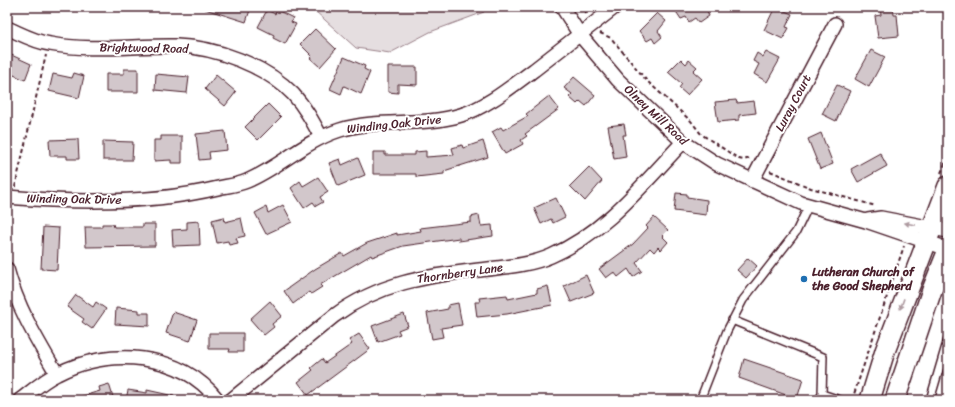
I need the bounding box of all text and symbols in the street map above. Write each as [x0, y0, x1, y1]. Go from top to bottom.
street label: Brightwood Road [99, 36, 190, 60]
street label: Luray Court [769, 70, 817, 136]
street label: Olney Mill Road [619, 79, 694, 151]
street label: Winding Oak Drive [346, 108, 442, 140]
street label: Winding Oak Drive [26, 187, 122, 211]
one-way arrow [904, 220, 916, 226]
street label: Thornberry Lane [416, 256, 504, 290]
place label: Lutheran Church of the Good Shepherd [812, 261, 916, 297]
marker: Lutheran Church of the Good Shepherd [799, 274, 809, 284]
one-way arrow [899, 298, 905, 310]

